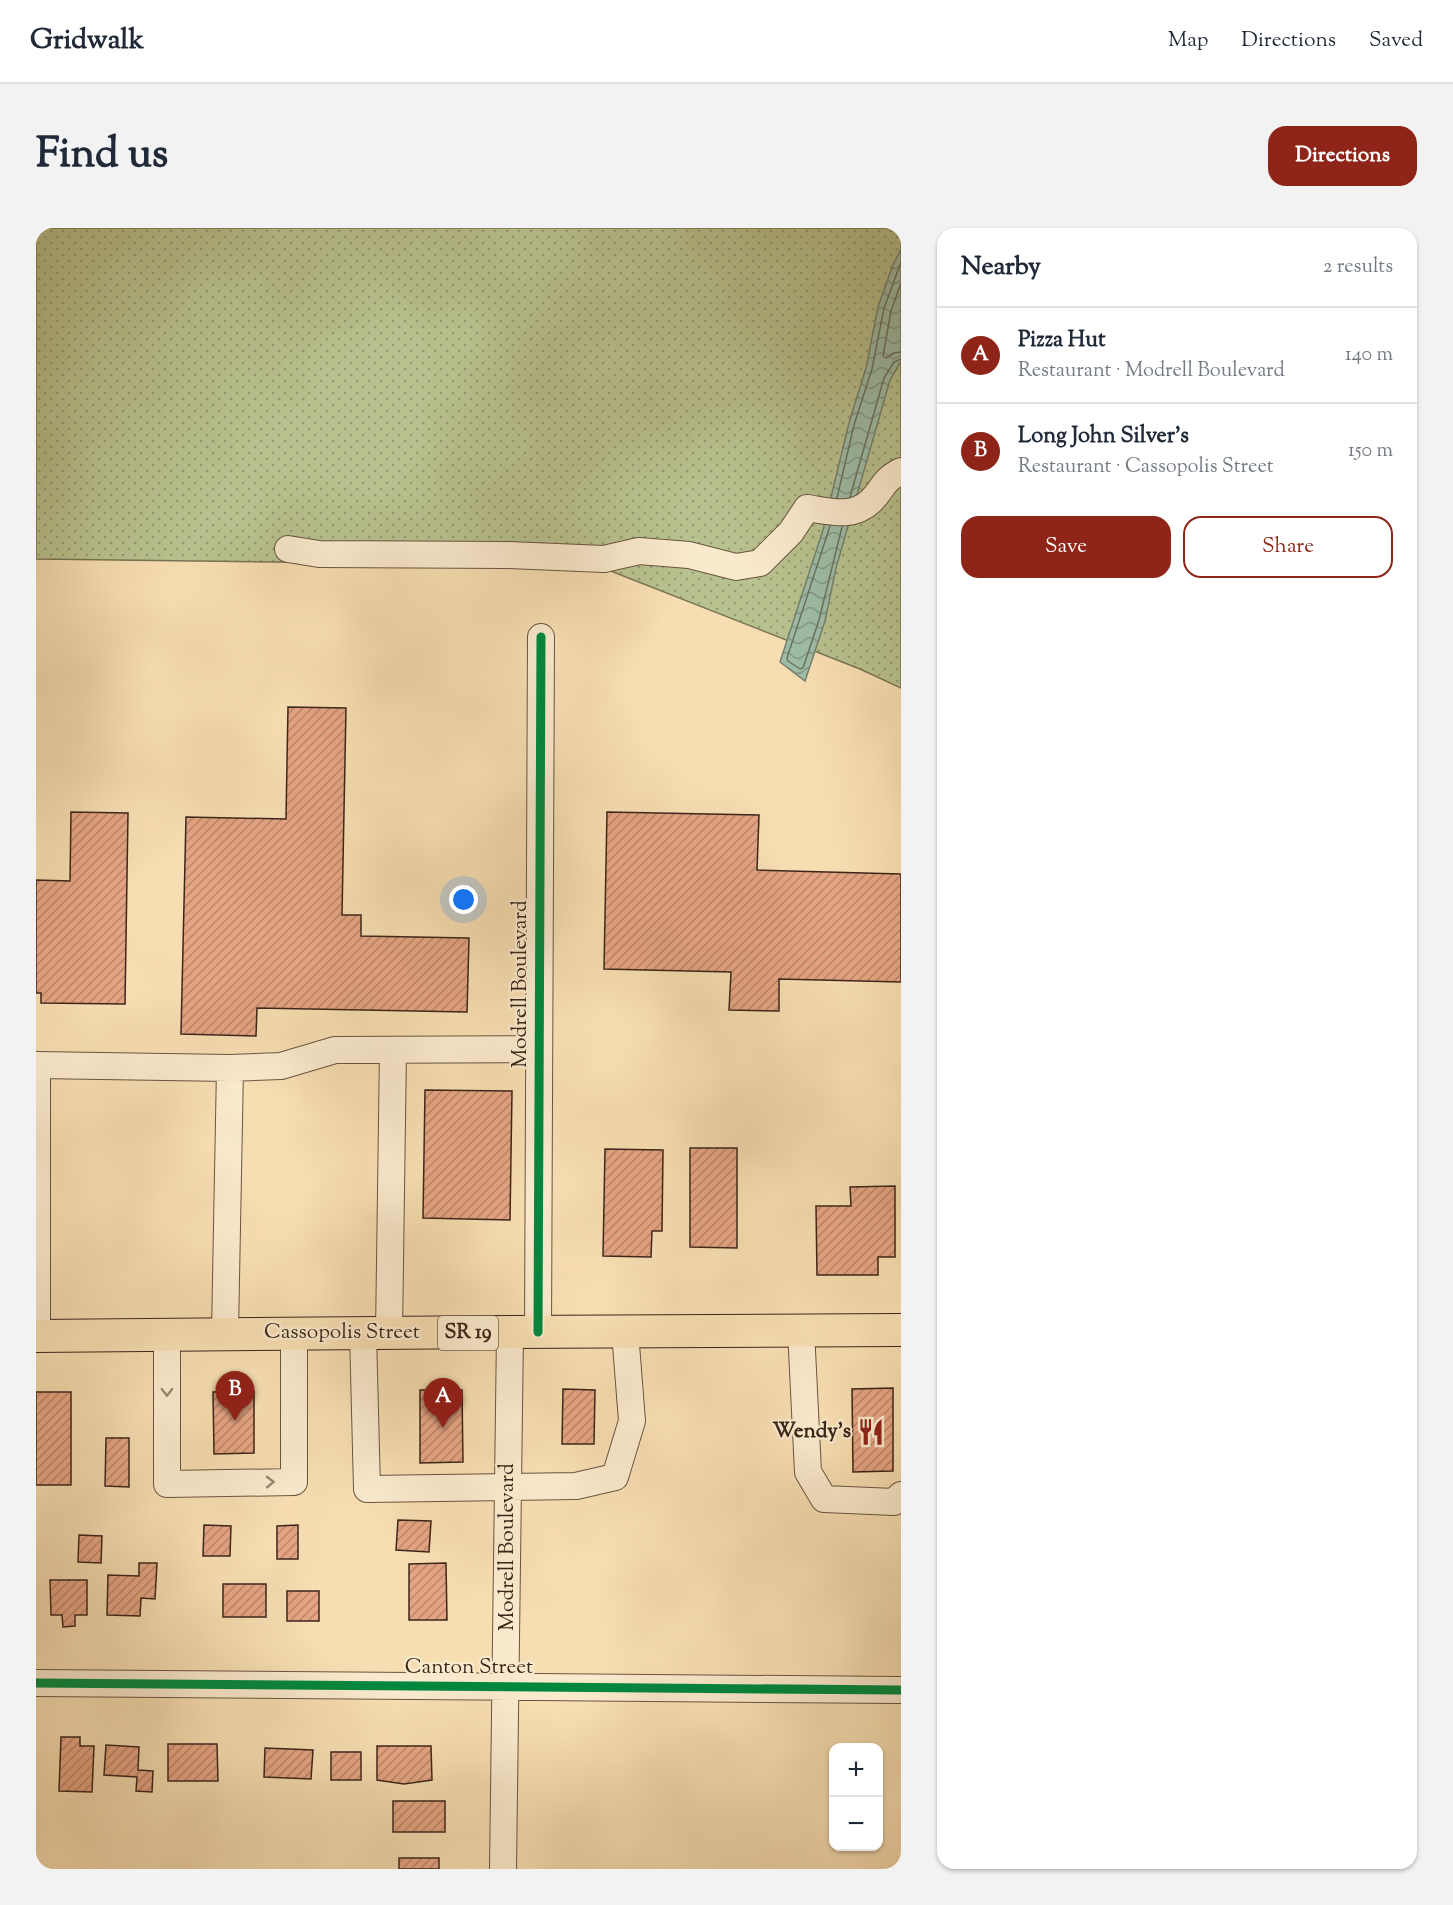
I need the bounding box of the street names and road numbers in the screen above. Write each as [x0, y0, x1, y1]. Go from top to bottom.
street label: Modrell Boulevard [506, 900, 536, 1068]
road number: SR 19 [438, 1316, 498, 1350]
street label: Cassopolis Street [264, 1318, 420, 1348]
street label: Modrell Boulevard [493, 1463, 523, 1631]
street label: Canton Street [405, 1653, 533, 1683]

